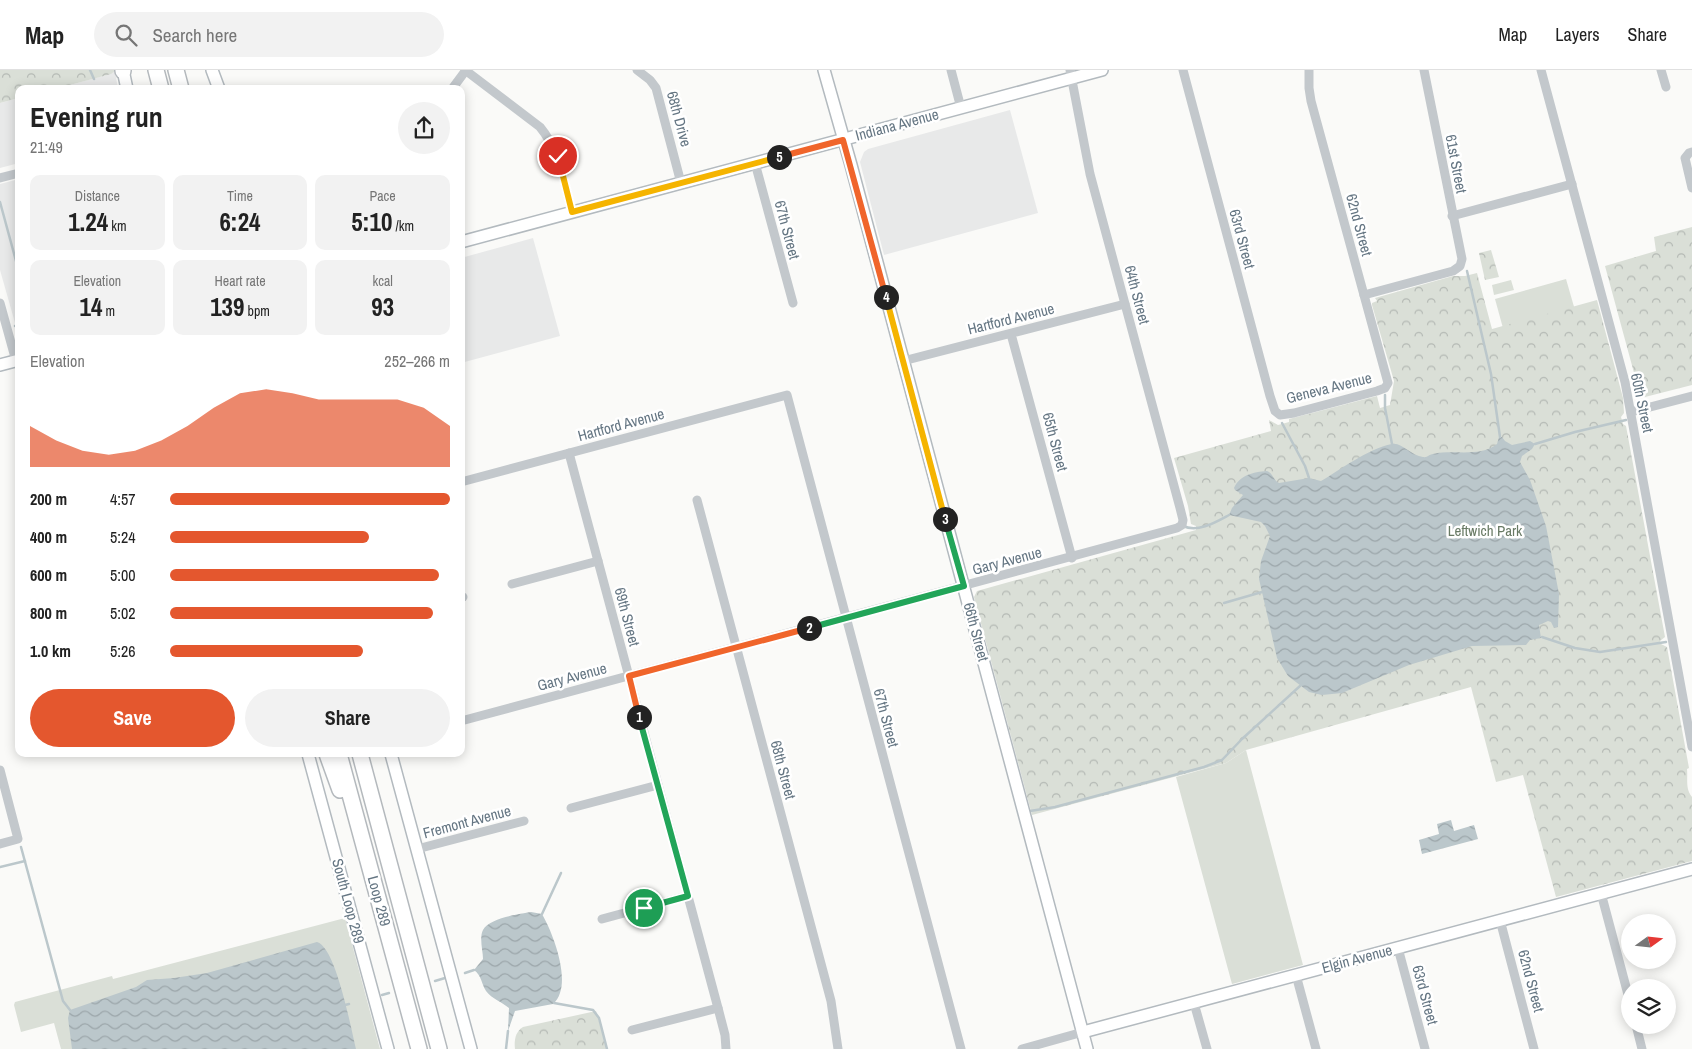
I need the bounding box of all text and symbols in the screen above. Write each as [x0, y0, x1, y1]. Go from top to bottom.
search box [94, 12, 444, 57]
text: Map [25, 19, 64, 51]
icon: search [112, 21, 140, 49]
text: Search here [152, 22, 237, 48]
text: Map [1499, 22, 1527, 47]
text: Layers [1555, 22, 1600, 47]
text: Share [1628, 22, 1667, 47]
street label: 68th Drive [662, 89, 697, 149]
text: Evening run [30, 98, 163, 136]
button: share [398, 102, 450, 154]
street label: Indiana Avenue [853, 103, 941, 146]
street label: 61st Street [1441, 133, 1473, 196]
pin [537, 135, 579, 177]
text: 21:49 [30, 136, 63, 158]
icon: check [544, 142, 572, 170]
pin: 5 [766, 144, 792, 170]
text: 5 [776, 148, 783, 166]
text: Distance [75, 187, 120, 205]
text: Time [227, 187, 253, 205]
text: Pace [370, 187, 396, 205]
street label: 62nd Street [1341, 191, 1378, 259]
street label: 67th Street [770, 198, 806, 262]
text: 1.24 [68, 205, 108, 239]
text: 6:24 [219, 205, 261, 239]
text: 5:10 [351, 205, 392, 239]
street label: 63rd Street [1224, 207, 1261, 272]
text: km [108, 217, 127, 235]
text: /km [392, 217, 414, 235]
street label: 64th Street [1120, 263, 1156, 327]
text: Elevation [73, 272, 121, 290]
text: Heart rate [214, 272, 266, 290]
text: kcal [372, 272, 393, 290]
pin: 4 [874, 284, 898, 310]
text: 4 [883, 288, 890, 306]
text: 14 [80, 290, 102, 324]
text: 139 [210, 290, 244, 324]
text: 93 [371, 290, 394, 324]
street label: Hartford Avenue [965, 298, 1057, 339]
text: m [102, 302, 115, 320]
text: bpm [244, 302, 270, 320]
text: Elevation [30, 350, 85, 372]
text: 252–266 m [384, 350, 450, 372]
street label: Geneva Avenue [1284, 367, 1374, 408]
street label: 60th Street [1626, 371, 1659, 435]
street label: Hartford Avenue [575, 403, 667, 446]
street label: 65th Street [1038, 410, 1074, 474]
text: 200 m [30, 488, 67, 510]
text: 4:57 [110, 488, 136, 510]
pin: 3 [932, 506, 958, 532]
text: 3 [942, 510, 949, 528]
park label: Leftwich Park [1448, 520, 1523, 541]
text: 400 m [30, 526, 67, 548]
text: 5:24 [110, 526, 136, 548]
street label: Gary Avenue [970, 541, 1044, 580]
text: 600 m [30, 564, 67, 586]
text: 5:00 [110, 564, 136, 586]
street label: 69th Street [610, 585, 646, 649]
street label: 66th Street [959, 600, 995, 664]
text: 800 m [30, 602, 67, 624]
text: 5:02 [110, 602, 136, 624]
pin: 2 [796, 616, 822, 640]
text: 2 [806, 619, 813, 637]
text: 1.0 km [30, 640, 71, 662]
text: 5:26 [110, 640, 136, 662]
street label: Gary Avenue [535, 657, 609, 696]
street label: 67th Street [869, 686, 905, 750]
button: Save [30, 689, 235, 747]
button: Share [245, 689, 450, 747]
pin: 1 [626, 704, 652, 730]
text: 1 [636, 708, 643, 726]
street label: 68th Street [766, 738, 802, 802]
street label: Fremont Avenue [421, 800, 513, 843]
street label: South Loop 289 [327, 856, 370, 946]
street label: Loop 289 [363, 873, 396, 929]
pin [623, 887, 665, 929]
icon: arrive [630, 894, 658, 922]
north arrow [1621, 914, 1676, 969]
map controls [1621, 914, 1676, 1034]
street label: Elgin Avenue [1319, 939, 1395, 978]
street label: 62nd Street [1513, 947, 1550, 1015]
street label: 63rd Street [1407, 963, 1444, 1028]
button: layers [1621, 979, 1676, 1034]

